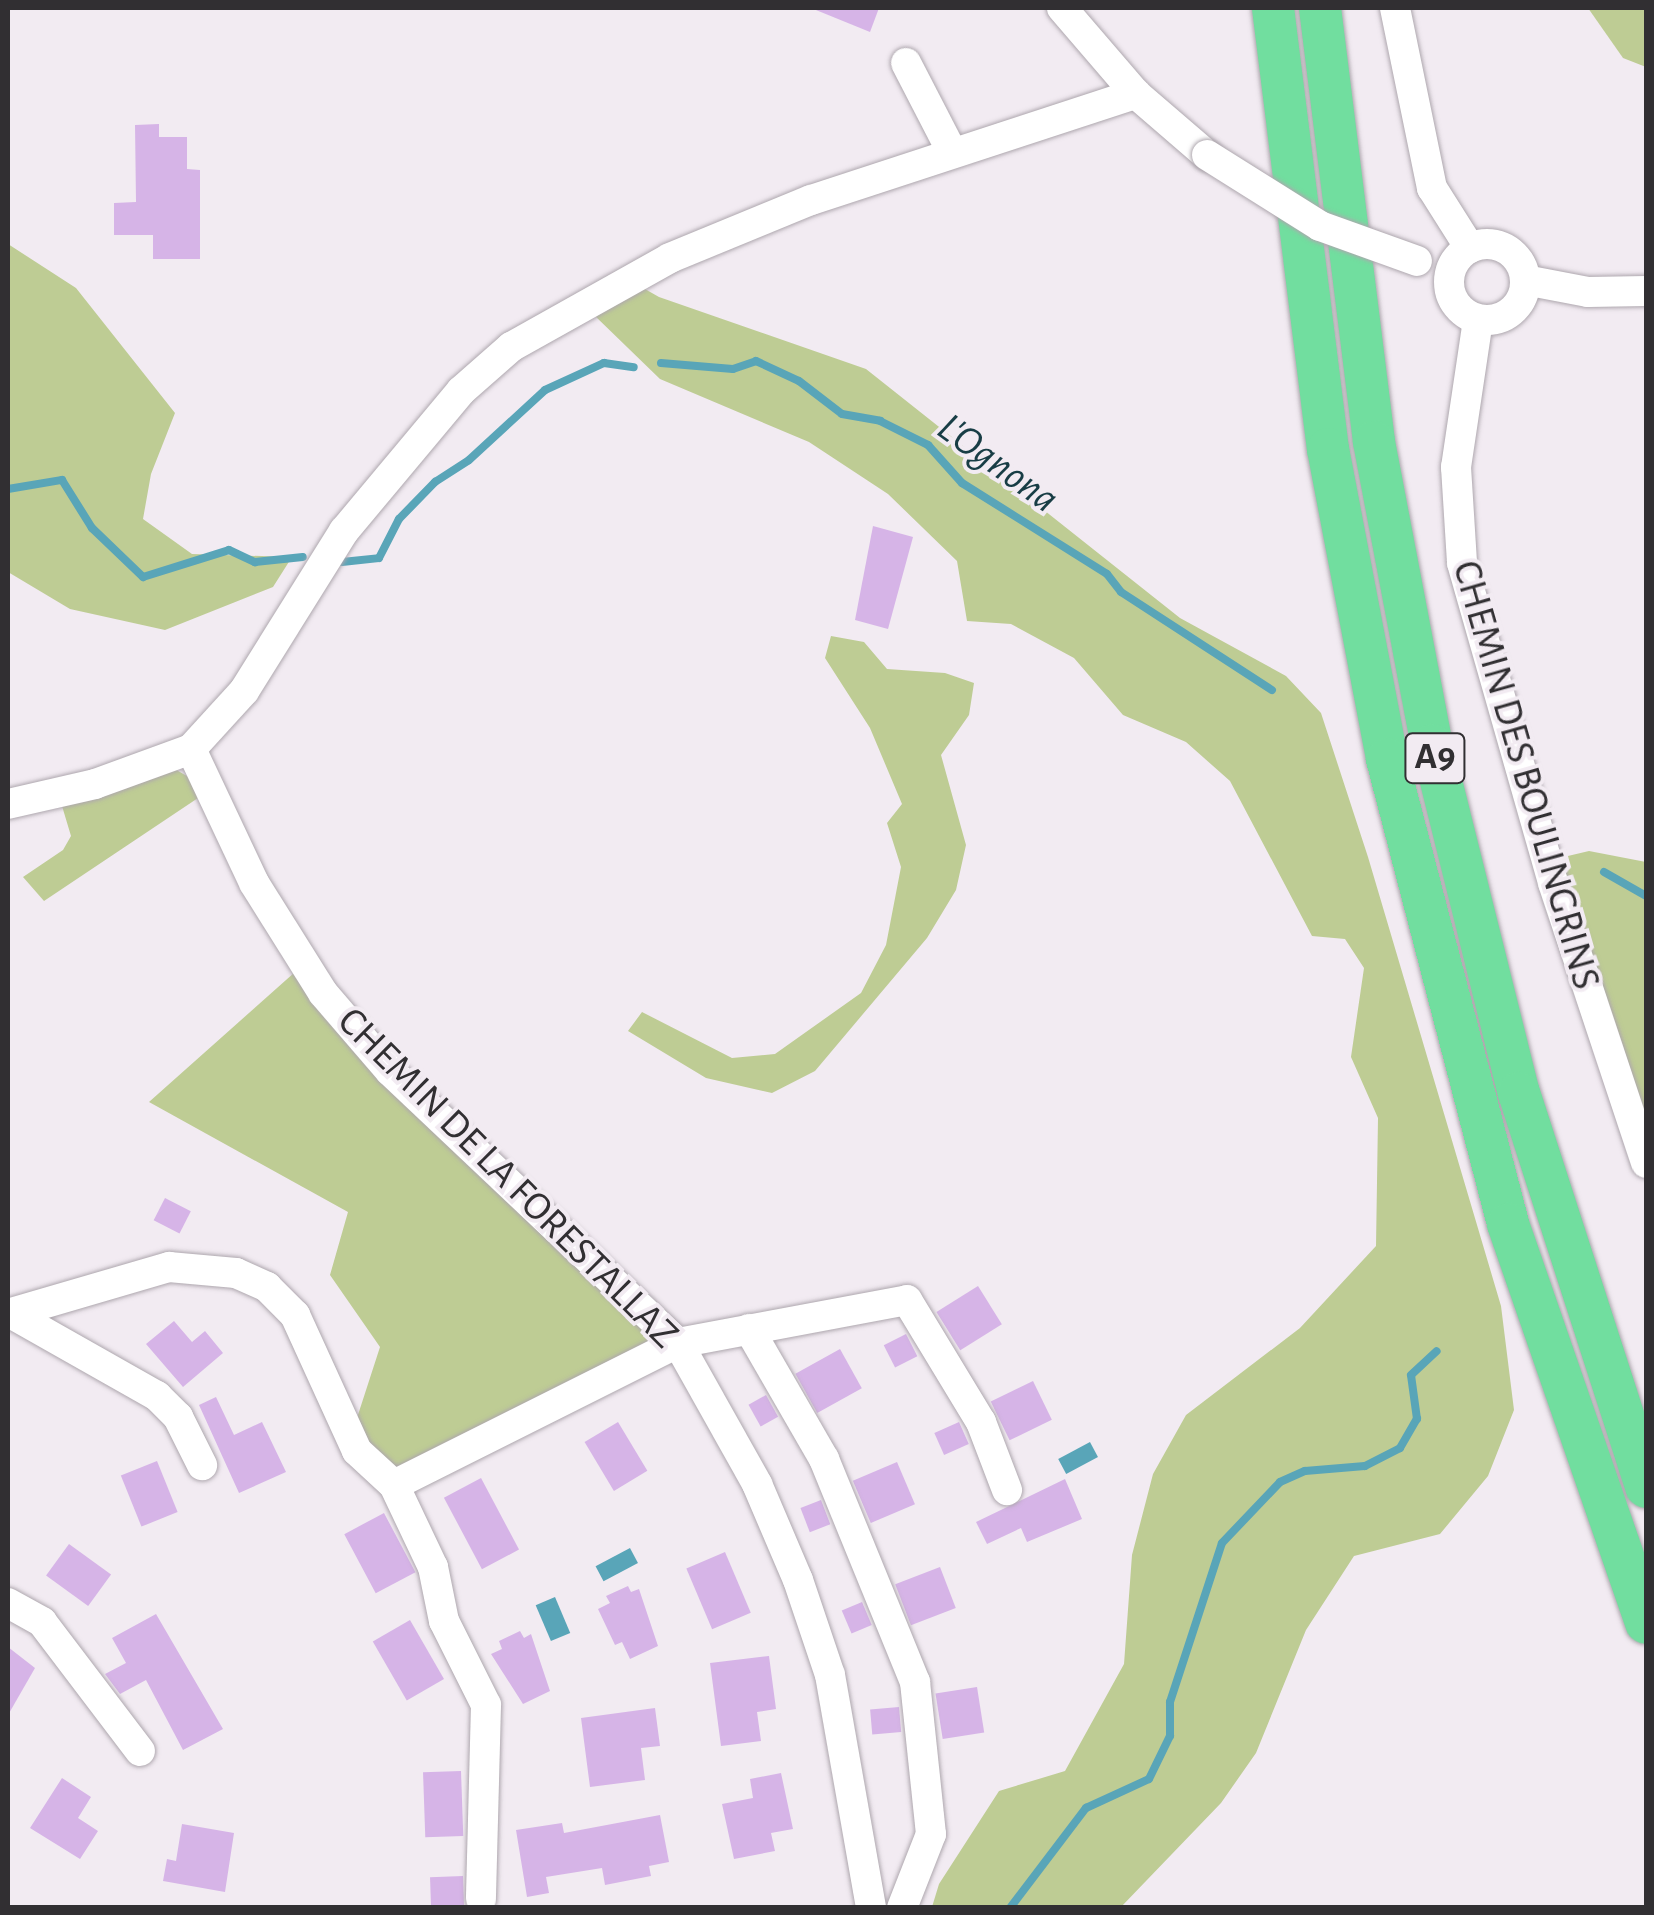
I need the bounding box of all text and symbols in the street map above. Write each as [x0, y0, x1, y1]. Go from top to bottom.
water label: L'Ognona [927, 402, 1069, 524]
street label: CHEMIN DES BOULINGRINS [1442, 555, 1610, 995]
road number: A9 [1402, 725, 1468, 791]
street label: CHEMIN DE LA FORESTALLAZ [328, 998, 688, 1358]

